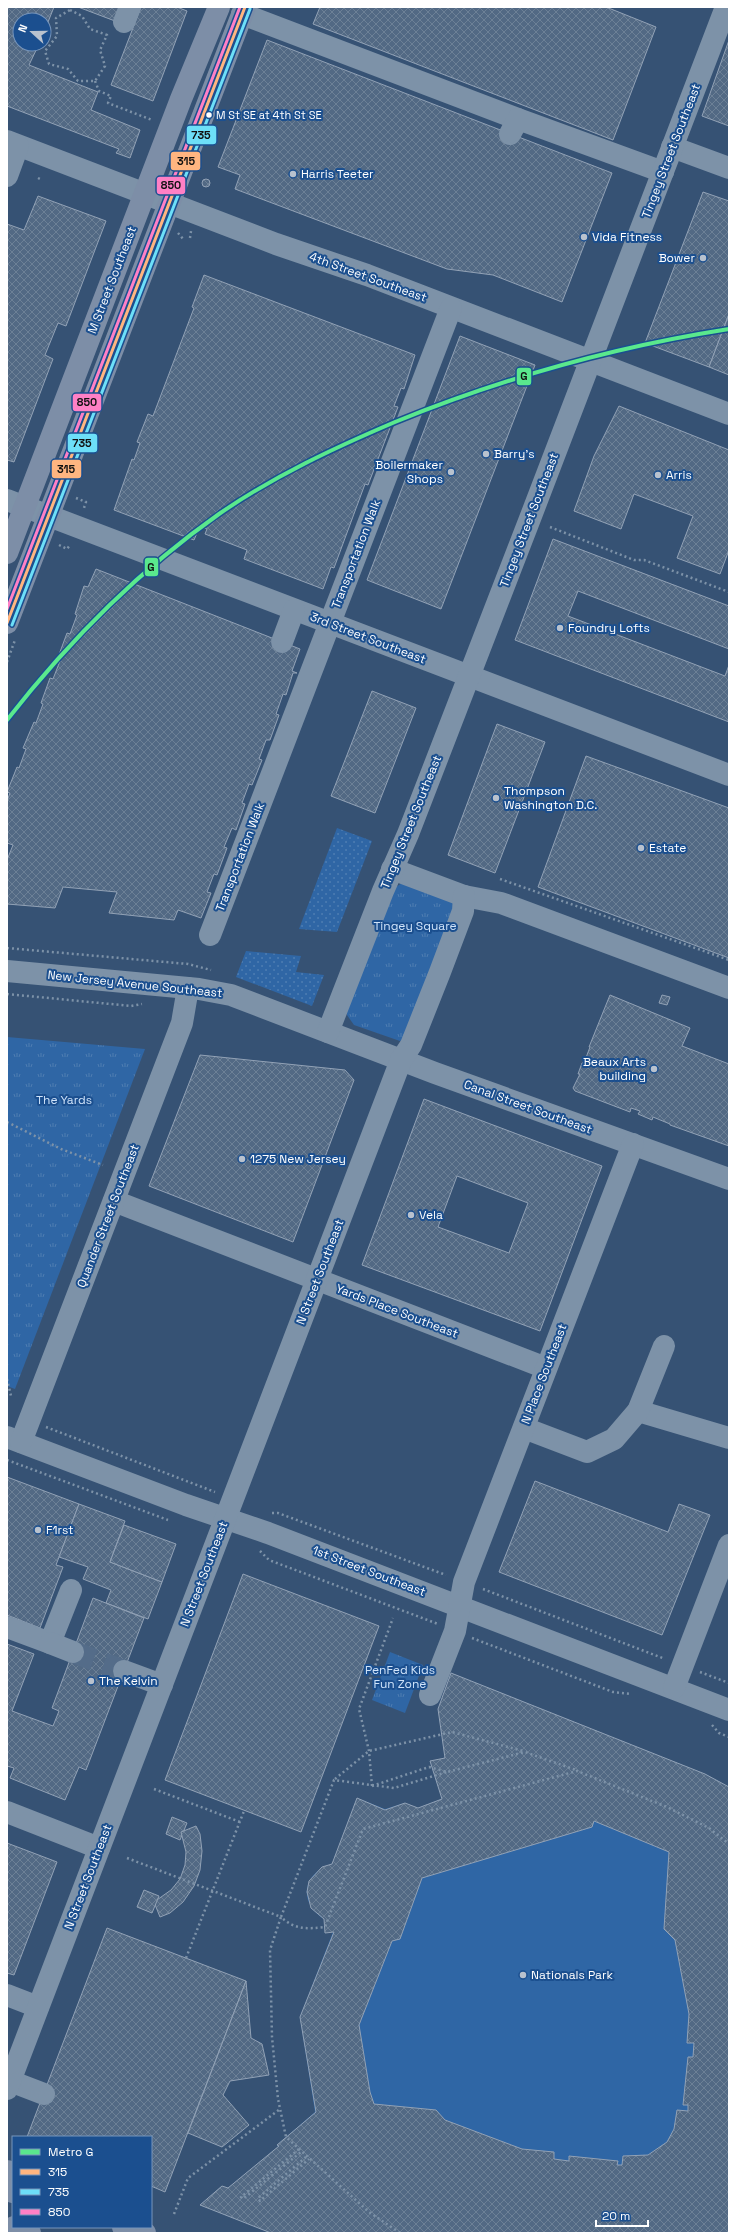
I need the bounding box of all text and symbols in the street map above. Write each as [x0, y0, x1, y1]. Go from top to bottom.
north arrow [12, 12, 52, 52]
text: N [15, 22, 31, 34]
street label: Tingey Street Southeast [638, 81, 704, 221]
place label: M St SE at 4th St SE [216, 108, 322, 122]
marker: M St SE at 4th St SE [204, 110, 214, 120]
line badge: 735 [186, 125, 217, 145]
text: 735 [191, 128, 211, 142]
line badge: 315 [170, 151, 201, 171]
text: 315 [177, 154, 195, 168]
place label: Harris Teeter [301, 166, 374, 182]
marker: Harris Teeter [288, 169, 298, 179]
line badge: 850 [156, 176, 186, 195]
text: 850 [161, 178, 181, 192]
street label: M Street Southeast [84, 224, 140, 336]
place label: Vida Fitness [592, 229, 662, 245]
marker: Vida Fitness [579, 232, 589, 242]
street label: 4th Street Southeast [307, 248, 429, 306]
place label: Bower [659, 250, 695, 266]
marker: Bower [698, 253, 708, 263]
line badge: G [516, 367, 532, 386]
text: G [520, 369, 528, 383]
line badge: 850 [72, 393, 102, 412]
text: 850 [77, 395, 97, 409]
line badge: 735 [67, 433, 98, 453]
text: 735 [72, 436, 92, 450]
place label: Barry's [494, 446, 535, 462]
marker: Barry's [481, 449, 491, 459]
street label: Tingey Street Southeast [496, 450, 562, 590]
place label: Boilermaker Shops [375, 457, 443, 487]
line badge: 315 [51, 459, 82, 479]
text: 315 [57, 462, 75, 476]
marker: Boilermaker Shops [446, 467, 456, 477]
place label: Arris [666, 467, 692, 483]
marker: Arris [653, 470, 663, 480]
street label: Transportation Walk [328, 497, 384, 611]
line badge: G [144, 557, 159, 577]
text: G [147, 560, 155, 574]
street label: 3rd Street Southeast [308, 609, 428, 667]
place label: Foundry Lofts [568, 620, 650, 636]
marker: Foundry Lofts [555, 623, 565, 633]
street label: Tingey Street Southeast [377, 753, 445, 891]
place label: Thompson Washington D.C. [504, 783, 597, 813]
marker: Thompson Washington D.C. [491, 793, 501, 803]
street label: Transportation Walk [212, 800, 268, 914]
place label: Estate [649, 840, 686, 856]
marker: Estate [636, 843, 646, 853]
park label: Tingey Square [373, 918, 457, 934]
street label: New Jersey Avenue Southeast [47, 967, 223, 1001]
place label: Beaux Arts building [583, 1054, 646, 1084]
marker: Beaux Arts building [649, 1064, 659, 1074]
street label: Canal Street Southeast [462, 1076, 594, 1138]
park label: The Yards [36, 1092, 92, 1108]
street label: Quander Street Southeast [73, 1142, 143, 1290]
place label: 1275 New Jersey [250, 1151, 346, 1167]
marker: 1275 New Jersey [237, 1154, 247, 1164]
place label: Vela [419, 1207, 443, 1223]
marker: Vela [406, 1210, 416, 1220]
street label: N Street Southeast [293, 1217, 347, 1327]
street label: Yards Place Southeast [334, 1280, 460, 1342]
street label: N Place Southeast [518, 1322, 570, 1426]
street label: N Street Southeast [177, 1519, 231, 1629]
place label: F1rst [46, 1522, 74, 1538]
marker: F1rst [33, 1525, 43, 1535]
street label: 1st Street Southeast [310, 1542, 428, 1600]
park label: PenFed Kids Fun Zone [365, 1662, 435, 1692]
place label: The Kelvin [99, 1673, 157, 1689]
marker: The Kelvin [86, 1676, 96, 1686]
street label: N Street Southeast [61, 1822, 115, 1932]
place label: Nationals Park [531, 1967, 613, 1983]
marker: Nationals Park [518, 1970, 528, 1980]
legend [12, 2136, 152, 2228]
text: Metro G [48, 2144, 94, 2160]
text: 315 [48, 2164, 67, 2180]
text: 735 [48, 2184, 69, 2200]
scale bar [596, 2202, 648, 2228]
text: 850 [48, 2204, 70, 2220]
text: 20 m [602, 2208, 630, 2224]

